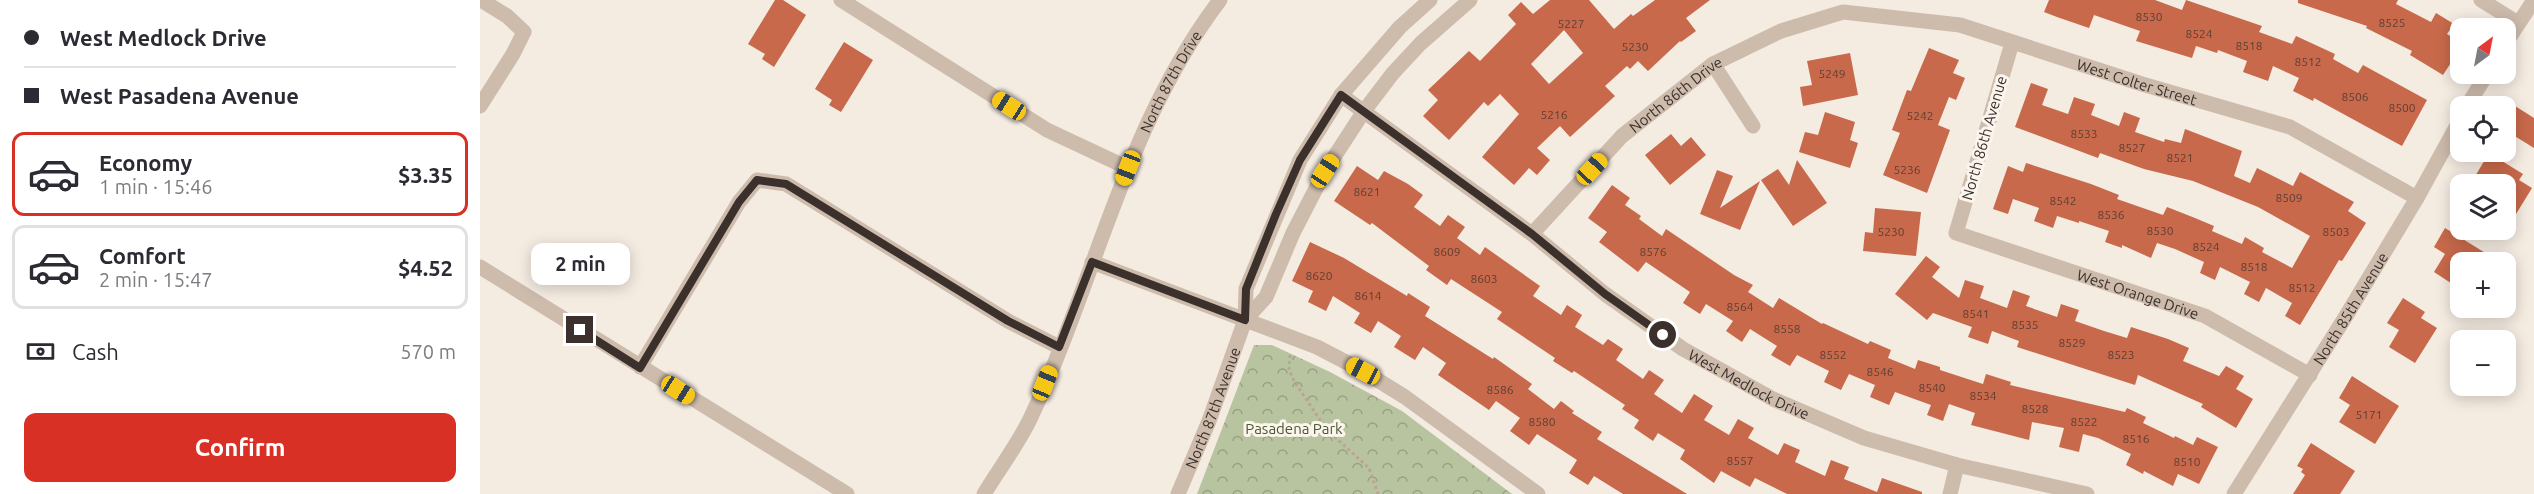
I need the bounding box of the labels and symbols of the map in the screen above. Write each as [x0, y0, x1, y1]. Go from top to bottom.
house number: 8530 [2135, 10, 2163, 23]
house number: 8525 [2378, 16, 2406, 29]
house number: 5227 [1557, 17, 1585, 30]
north arrow [2450, 18, 2516, 84]
street label: North 87th Drive [1136, 27, 1205, 135]
house number: 8524 [2185, 27, 2213, 40]
house number: 8518 [2235, 39, 2263, 52]
house number: 5230 [1621, 40, 1649, 53]
street label: North 86th Drive [1626, 53, 1724, 136]
street label: West Colter Street [2075, 55, 2199, 108]
house number: 8512 [2294, 55, 2322, 68]
house number: 5249 [1818, 67, 1846, 80]
street label: North 86th Avenue [1958, 74, 2010, 202]
car [989, 89, 1029, 123]
house number: 8506 [2341, 90, 2369, 103]
house number: 8500 [2388, 101, 2416, 114]
house number: 5216 [1540, 108, 1568, 121]
house number: 5242 [1906, 109, 1934, 122]
house number: 8533 [2070, 127, 2098, 140]
house number: 8527 [2118, 141, 2146, 154]
car [1113, 148, 1143, 188]
car [1573, 150, 1611, 188]
car [1308, 151, 1342, 191]
house number: 8521 [2166, 151, 2194, 164]
house number: 5236 [1893, 163, 1921, 176]
house number: 8621 [1353, 185, 1381, 198]
house number: 8509 [2275, 191, 2303, 204]
house number: 8542 [2049, 194, 2077, 207]
house number: 8536 [2097, 208, 2125, 221]
house number: 8530 [2146, 224, 2174, 237]
house number: 5230 [1877, 225, 1905, 238]
house number: 8503 [2322, 225, 2350, 238]
house number: 8524 [2192, 240, 2220, 253]
callout: 2 min [531, 243, 630, 285]
house number: 8609 [1433, 245, 1461, 258]
house number: 8576 [1639, 245, 1667, 258]
street label: North 85th Avenue [2309, 249, 2391, 368]
house number: 8518 [2240, 260, 2268, 273]
street label: West Orange Drive [2075, 266, 2201, 322]
house number: 8620 [1305, 269, 1333, 282]
house number: 8603 [1470, 272, 1498, 285]
house number: 8512 [2288, 281, 2316, 294]
house number: 8614 [1354, 289, 1382, 302]
house number: 8564 [1726, 300, 1754, 313]
house number: 8541 [1962, 307, 1990, 320]
route end [566, 316, 593, 343]
house number: 8535 [2011, 318, 2039, 331]
route start [1649, 321, 1676, 348]
house number: 8558 [1773, 322, 1801, 335]
house number: 8529 [2058, 336, 2086, 349]
street label: North 87th Avenue [1181, 345, 1243, 471]
street label: West Medlock Drive [1686, 345, 1812, 422]
house number: 8552 [1819, 348, 1847, 361]
house number: 8523 [2107, 348, 2135, 361]
car [1343, 355, 1383, 387]
car [1030, 363, 1060, 403]
house number: 8546 [1866, 365, 1894, 378]
car [658, 373, 698, 407]
house number: 8540 [1918, 381, 1946, 394]
house number: 8586 [1486, 383, 1514, 396]
house number: 8534 [1969, 389, 1997, 402]
house number: 8528 [2021, 402, 2049, 415]
house number: 5171 [2355, 408, 2383, 421]
house number: 8580 [1528, 415, 1556, 428]
house number: 8522 [2070, 415, 2098, 428]
park label: Pasadena Park [1245, 420, 1343, 437]
house number: 8516 [2122, 432, 2150, 445]
house number: 8557 [1726, 454, 1754, 467]
house number: 8510 [2173, 455, 2201, 468]

